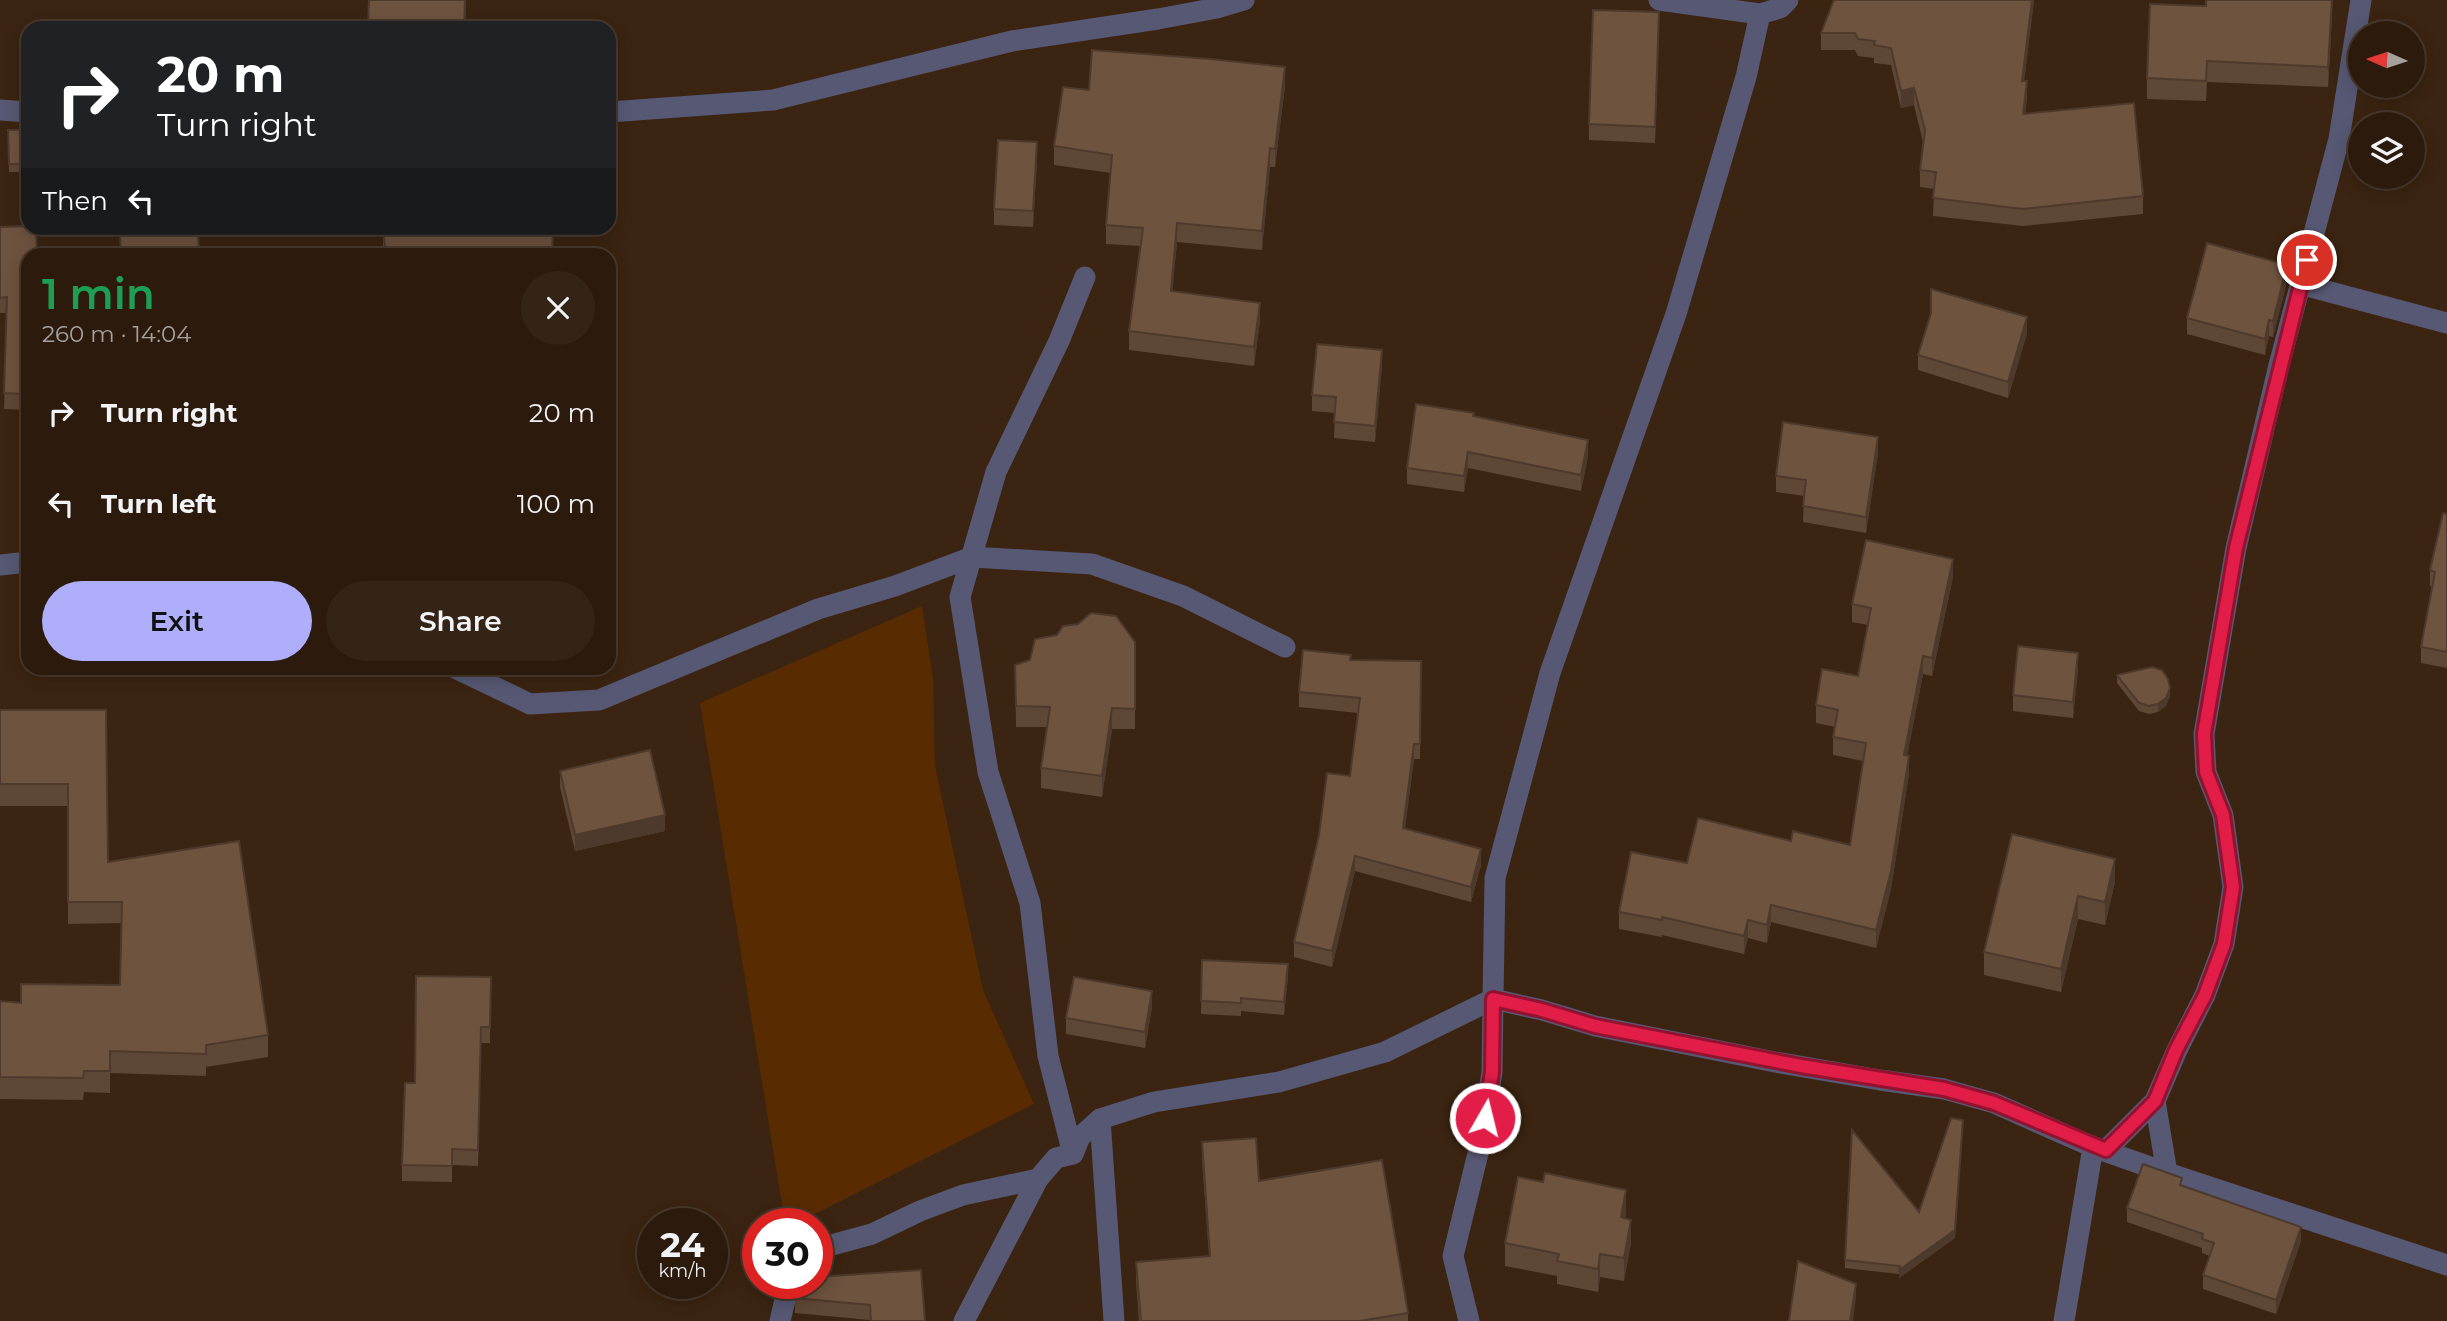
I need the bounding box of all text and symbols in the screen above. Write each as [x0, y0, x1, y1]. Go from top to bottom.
north arrow [2348, 21, 2426, 98]
map controls [2348, 21, 2425, 189]
text: 20 m [157, 45, 284, 104]
icon: right [42, 49, 133, 140]
text: Turn right [157, 105, 317, 144]
button: layers [2348, 112, 2425, 189]
icon: left [122, 182, 160, 220]
text: Then [42, 185, 108, 217]
pin [2277, 230, 2337, 290]
icon: arrive [2288, 241, 2326, 279]
text: 1 min [42, 268, 155, 320]
button: close [521, 271, 595, 345]
text: 260 m · 14:04 [42, 320, 191, 348]
icon: right [42, 394, 80, 432]
text: Turn right [101, 397, 237, 429]
text: 20 m [529, 397, 595, 429]
icon: left [42, 485, 80, 523]
text: Turn left [101, 488, 217, 520]
text: 100 m [517, 488, 595, 520]
button: Exit [42, 581, 312, 661]
button: Share [326, 581, 595, 661]
position arrow [1448, 1081, 1522, 1155]
speed limit sign: 30 [742, 1208, 833, 1299]
text: 24 [660, 1223, 705, 1266]
text: km/h [658, 1260, 707, 1282]

